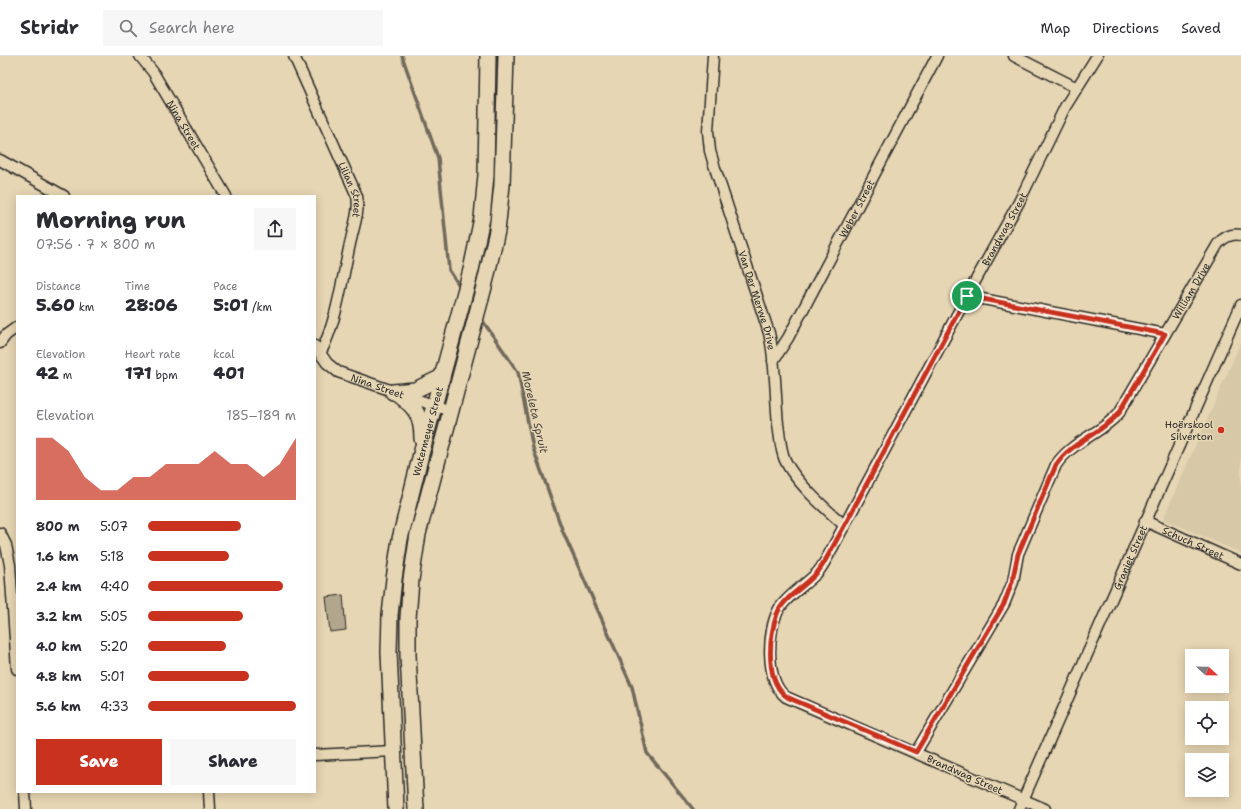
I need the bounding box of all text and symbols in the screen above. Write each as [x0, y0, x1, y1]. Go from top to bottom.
search box [103, 10, 383, 46]
text: Stridr [20, 15, 79, 40]
icon: search [117, 17, 139, 39]
text: Search here [149, 18, 235, 38]
text: Map [1041, 19, 1071, 37]
text: Directions [1093, 19, 1159, 37]
text: Saved [1181, 19, 1221, 37]
street label: Nina Street [164, 98, 203, 152]
street label: Lilian Street [335, 160, 364, 219]
street label: Weber Street [836, 177, 878, 240]
street label: Brandwag Street [979, 190, 1030, 268]
text: Morning run [36, 206, 186, 235]
button: share [254, 208, 296, 250]
text: 07:56 · 7 × 800 m [36, 236, 155, 253]
street label: Van Der Merwe Drive [735, 249, 778, 351]
street label: William Drive [1169, 260, 1213, 322]
text: Distance [36, 279, 81, 294]
text: Time [125, 279, 150, 294]
text: Pace [213, 279, 238, 294]
pin [950, 279, 984, 313]
icon: arrive [956, 285, 978, 307]
text: 5.60 [36, 294, 75, 316]
text: 28:06 [125, 294, 178, 316]
text: 5:01 [213, 294, 249, 316]
text: km [75, 300, 94, 315]
text: /km [249, 300, 272, 315]
text: Elevation [36, 347, 85, 362]
text: Heart rate [125, 347, 181, 362]
text: kcal [213, 347, 235, 362]
text: 42 [36, 362, 59, 384]
text: 171 [125, 362, 152, 384]
text: 401 [213, 362, 245, 384]
text: m [59, 368, 72, 383]
text: bpm [152, 368, 178, 383]
water label: Moreleta Spruit [518, 370, 551, 455]
street label: Nina Street [349, 371, 406, 402]
street label: Watermeyer Street [410, 385, 446, 478]
text: Elevation [36, 407, 94, 424]
text: 185–189 m [227, 407, 296, 424]
place label: Hoërskool Silverton [1165, 418, 1213, 443]
marker: Hoërskool Silverton [1216, 425, 1226, 435]
text: 800 m [36, 518, 80, 535]
text: 5:07 [100, 518, 128, 535]
street label: Graniet Street [1110, 523, 1150, 592]
street label: Schuch Street [1160, 524, 1226, 563]
text: 1.6 km [36, 548, 79, 565]
text: 5:18 [100, 548, 124, 565]
text: 2.4 km [36, 578, 82, 595]
text: 4:40 [100, 578, 129, 595]
text: 3.2 km [36, 608, 82, 625]
text: 5:05 [100, 608, 128, 625]
text: 4.0 km [36, 638, 82, 655]
text: 5:20 [100, 638, 128, 655]
north arrow [1185, 649, 1229, 693]
map controls [1185, 649, 1229, 797]
text: 4.8 km [36, 668, 82, 685]
text: 5:01 [100, 668, 125, 685]
text: 5.6 km [36, 698, 81, 715]
text: 4:33 [100, 698, 129, 715]
button: locate [1185, 701, 1229, 745]
button: Save [36, 739, 162, 785]
button: Share [170, 739, 296, 785]
street label: Brandwag Street [925, 752, 1005, 797]
button: layers [1185, 753, 1229, 797]

